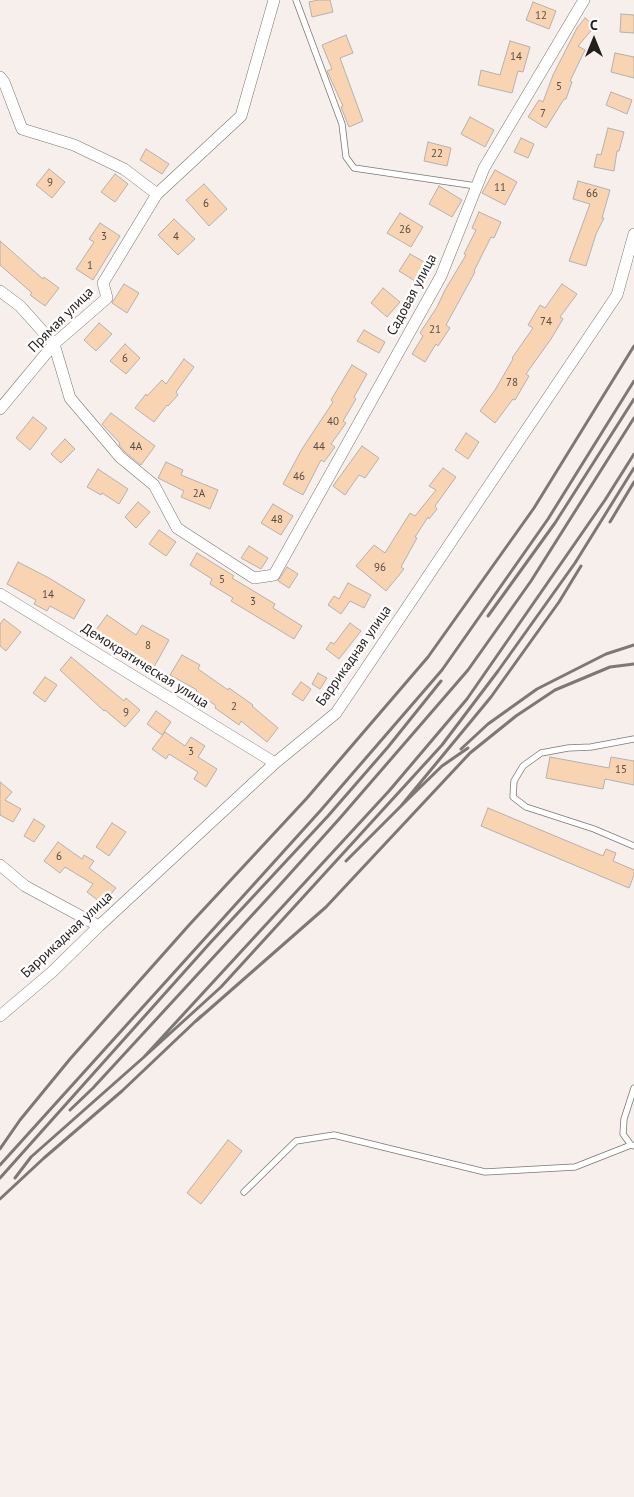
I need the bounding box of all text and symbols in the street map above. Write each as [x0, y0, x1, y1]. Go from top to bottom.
house number: 12 [535, 9, 547, 23]
north arrow [569, 15, 619, 65]
text: С [590, 16, 598, 34]
house number: 14 [510, 50, 522, 64]
house number: 5 [556, 80, 562, 94]
house number: 7 [540, 107, 546, 121]
house number: 22 [431, 147, 443, 161]
house number: 9 [47, 176, 53, 190]
house number: 11 [494, 181, 506, 195]
house number: 66 [586, 187, 598, 201]
house number: 6 [203, 197, 209, 211]
house number: 26 [399, 223, 411, 237]
house number: 3 [101, 230, 107, 244]
house number: 4 [173, 230, 179, 244]
street label: Садовая улица [383, 251, 441, 339]
house number: 1 [87, 259, 93, 273]
street label: Прямая улица [25, 284, 97, 356]
house number: 74 [540, 315, 552, 329]
house number: 21 [429, 323, 441, 337]
house number: 6 [122, 352, 128, 366]
house number: 78 [506, 376, 518, 390]
house number: 40 [327, 415, 339, 429]
house number: 4А [130, 440, 142, 454]
house number: 44 [313, 440, 325, 454]
house number: 46 [293, 470, 305, 484]
house number: 2А [193, 487, 205, 501]
house number: 48 [271, 513, 283, 527]
house number: 96 [374, 561, 386, 575]
house number: 5 [219, 573, 225, 587]
house number: 14 [42, 588, 54, 602]
house number: 3 [250, 595, 256, 609]
street label: Баррикадная улица [313, 602, 395, 710]
street label: Демократическая улица [78, 620, 212, 712]
house number: 8 [145, 639, 151, 653]
house number: 2 [231, 700, 237, 714]
house number: 9 [123, 706, 129, 720]
house number: 3 [188, 745, 194, 759]
house number: 15 [615, 763, 627, 777]
house number: 6 [56, 850, 62, 864]
street label: Баррикадная улица [18, 888, 116, 982]

